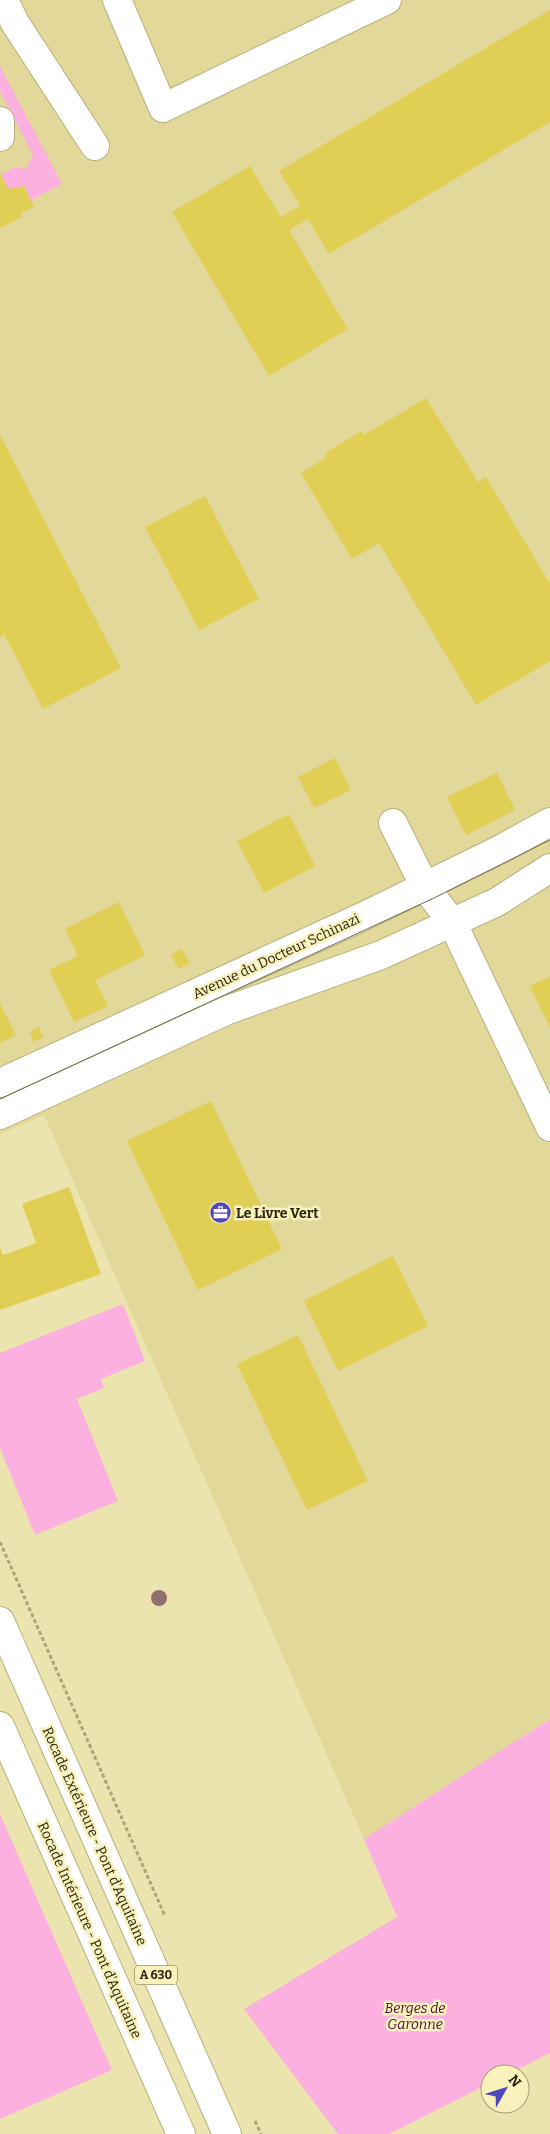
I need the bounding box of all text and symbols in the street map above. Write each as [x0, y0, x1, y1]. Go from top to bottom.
street label: Avenue du Docteur Schinazi [190, 910, 362, 1003]
office icon: Le Livre Vert [208, 1201, 232, 1225]
place label: Le Livre Vert [236, 1205, 319, 1222]
street label: Rocade Extérieure - Pont d'Aquitaine [38, 1724, 151, 1948]
street label: Rocade Intérieure - Pont d'Aquitaine [34, 1819, 145, 2041]
road number: A 630 [135, 1966, 177, 1984]
park label: Berges de Garonne [385, 2000, 445, 2033]
north arrow [480, 2064, 530, 2114]
text: N [505, 2072, 525, 2091]

